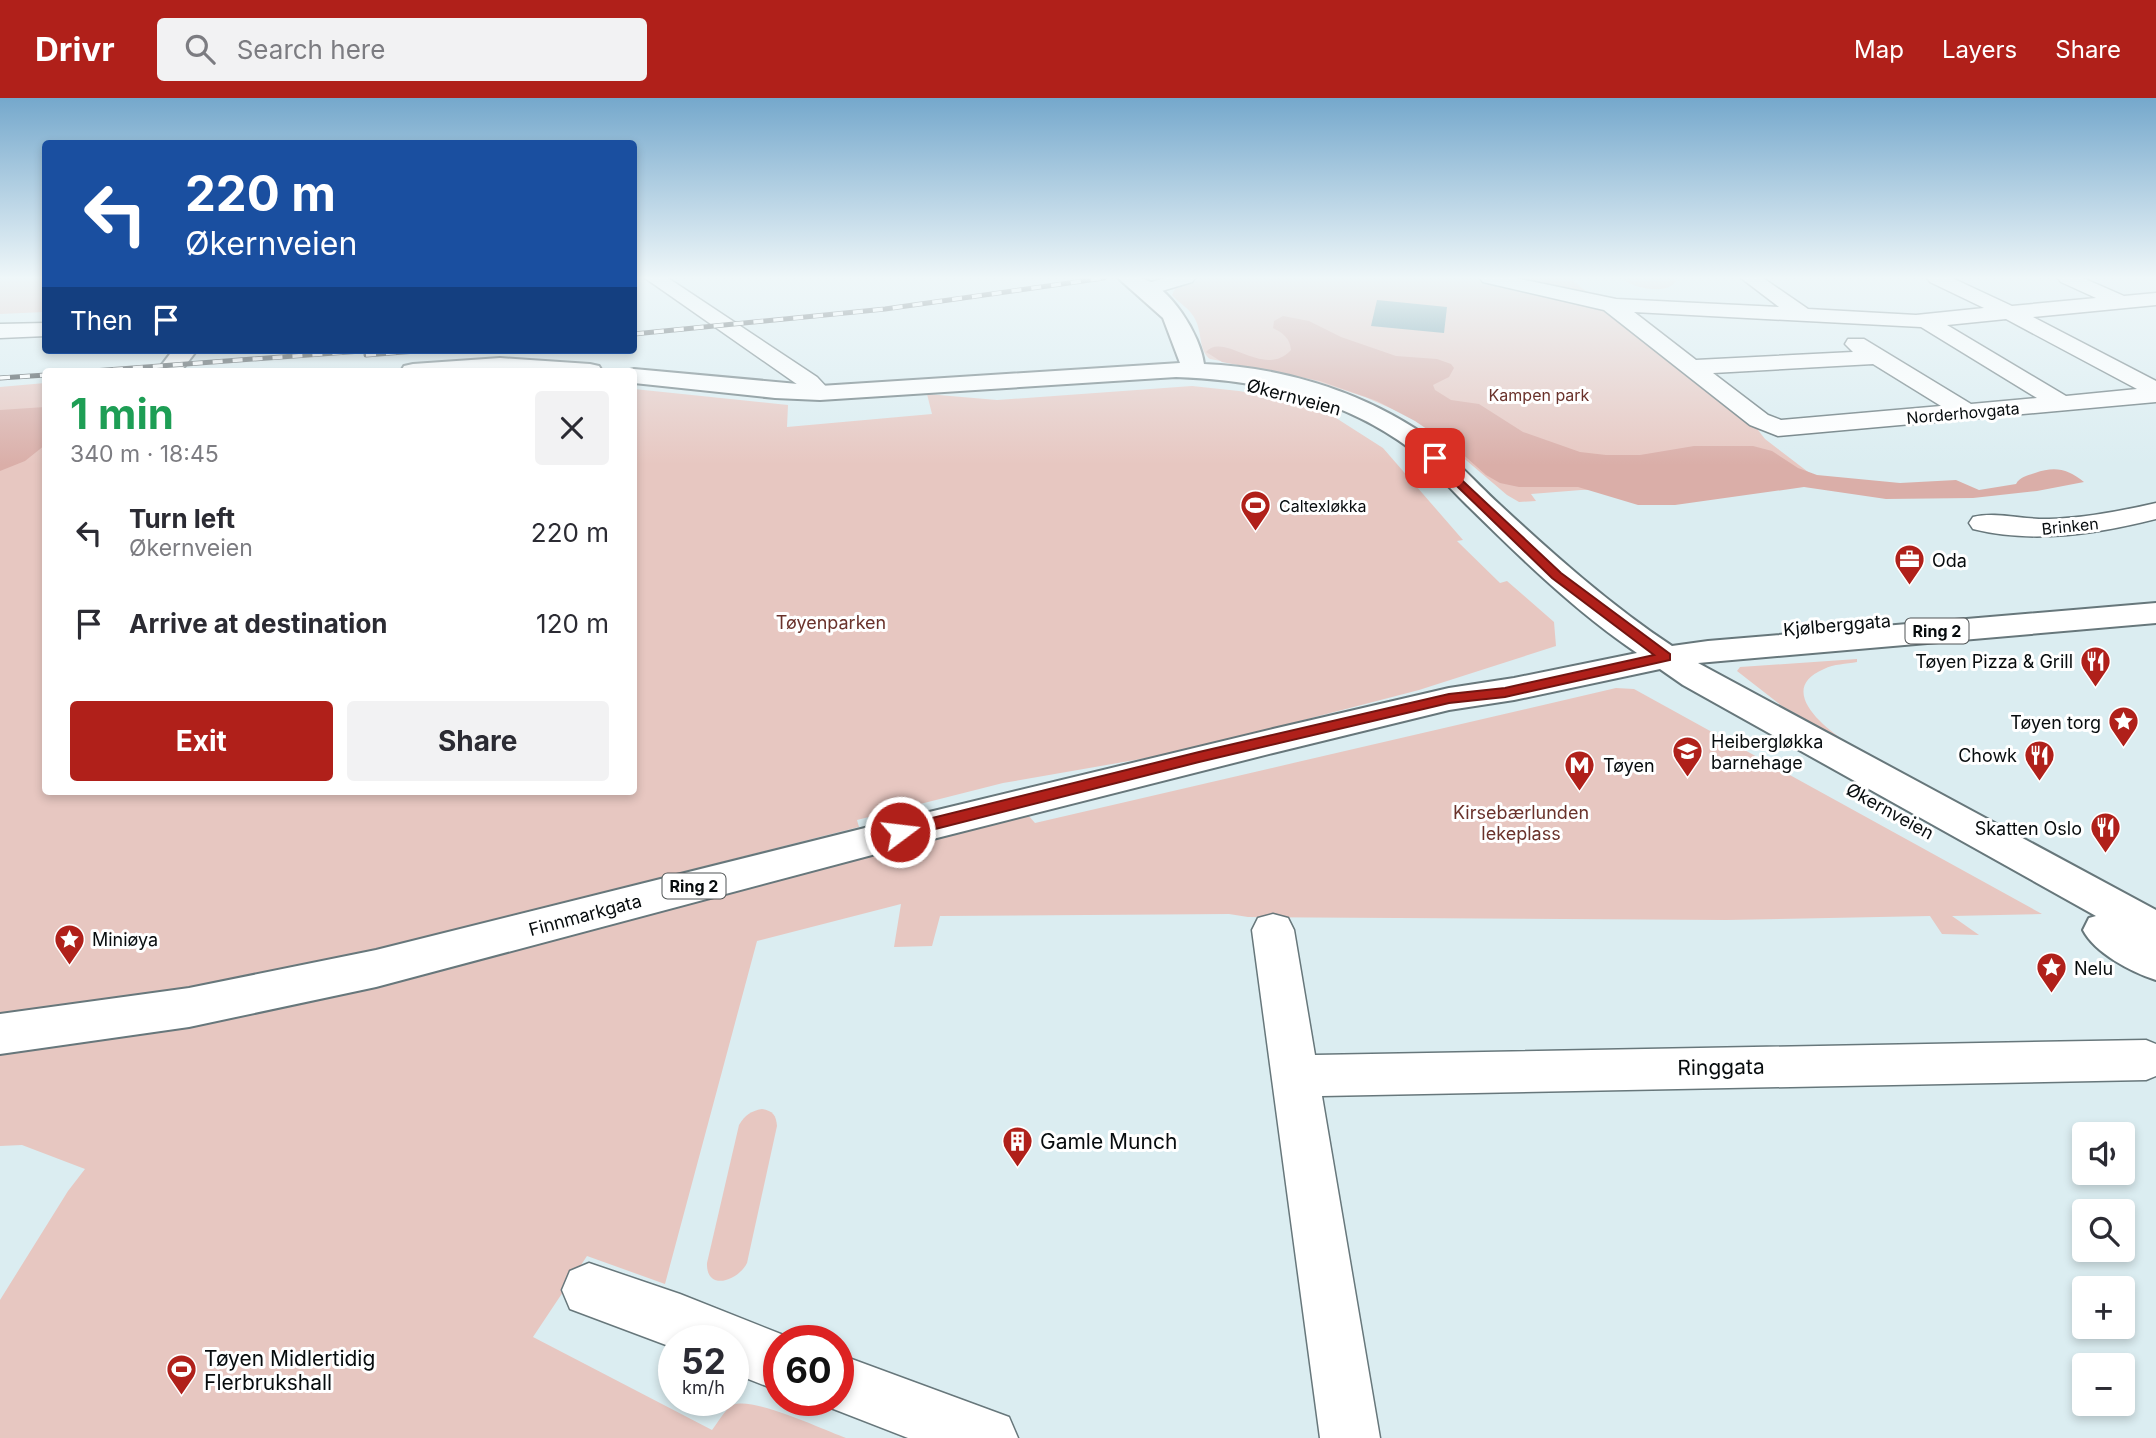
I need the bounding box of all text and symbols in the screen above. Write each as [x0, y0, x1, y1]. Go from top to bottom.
search box [157, 18, 647, 81]
text: Drivr [35, 29, 115, 69]
icon: search [181, 30, 219, 68]
text: Search here [237, 34, 385, 65]
text: Map [1854, 35, 1904, 64]
text: Layers [1942, 35, 2017, 64]
text: Share [2055, 35, 2121, 64]
text: 220 m [185, 164, 336, 223]
icon: left [70, 168, 161, 259]
text: Økernveien [185, 224, 357, 263]
icon: arrive [147, 301, 185, 339]
text: Then [70, 305, 133, 336]
street label: Økernveien [1244, 374, 1344, 420]
park label: Kampen park [1489, 385, 1590, 405]
text: 1 min [70, 388, 174, 439]
button: close [535, 391, 609, 465]
street label: Norderhovgata [1906, 398, 2020, 428]
pin [1405, 428, 1465, 488]
icon: arrive [1416, 439, 1454, 477]
text: 340 m · 18:45 [70, 440, 219, 468]
sports icon: Caltexløkka [1239, 489, 1273, 533]
place label: Caltexløkka [1279, 496, 1367, 516]
text: Turn left [129, 503, 235, 534]
street label: Brinken [2040, 513, 2100, 539]
icon: left [70, 514, 108, 552]
text: 220 m [531, 517, 609, 548]
text: Økernveien [129, 534, 253, 562]
office icon: Oda [1892, 543, 1926, 587]
place label: Oda [1932, 550, 1967, 571]
icon: arrive [70, 605, 108, 643]
text: Arrive at destination [129, 608, 388, 639]
text: 120 m [536, 608, 609, 639]
street label: Kjølberggata [1782, 610, 1892, 640]
park label: Tøyenparken [776, 612, 886, 633]
road number: Ring 2 [1906, 618, 1968, 644]
restaurant icon: Tøyen Pizza & Grill [2079, 644, 2113, 688]
place label: Tøyen Pizza & Grill [1915, 651, 2073, 672]
button: Exit [70, 701, 333, 781]
button: Share [347, 701, 609, 781]
place icon: Tøyen torg [2107, 705, 2141, 749]
place label: Tøyen torg [2010, 712, 2101, 733]
place label: Heibergløkka barnehage [1711, 731, 1823, 773]
school or university icon: Heibergløkka barnehage [1671, 734, 1705, 778]
restaurant icon: Chowk [2023, 738, 2057, 782]
place label: Chowk [1958, 745, 2017, 766]
metro station icon: Tøyen [1563, 748, 1597, 792]
place label: Tøyen [1603, 755, 1655, 776]
street label: Økernveien [1843, 778, 1937, 844]
position arrow [863, 795, 937, 869]
park label: Kirsebærlunden lekeplass [1453, 802, 1589, 844]
restaurant icon: Skatten Oslo [2088, 811, 2122, 855]
place label: Skatten Oslo [1975, 818, 2082, 839]
road number: Ring 2 [662, 874, 726, 898]
street label: Finnmarkgata [526, 890, 644, 940]
place icon: Miniøya [52, 922, 86, 966]
place label: Miniøya [92, 929, 158, 950]
place icon: Nelu [2034, 951, 2068, 995]
place label: Nelu [2074, 958, 2113, 979]
street label: Ringgata [1677, 1054, 1765, 1080]
map controls [2072, 1122, 2135, 1416]
button: sound [2072, 1122, 2135, 1185]
building icon: Gamle Munch [1000, 1124, 1034, 1168]
place label: Gamle Munch [1040, 1129, 1177, 1154]
button: search [2072, 1199, 2135, 1262]
button: + [2072, 1276, 2135, 1339]
speed limit sign: 60 [763, 1325, 854, 1416]
text: 52 [681, 1340, 726, 1382]
place label: Tøyen Midlertidig Flerbrukshall [204, 1346, 375, 1395]
sports icon: Tøyen Midlertidig Flerbrukshall [164, 1353, 198, 1397]
button: − [2072, 1353, 2135, 1416]
text: km/h [682, 1377, 725, 1398]

